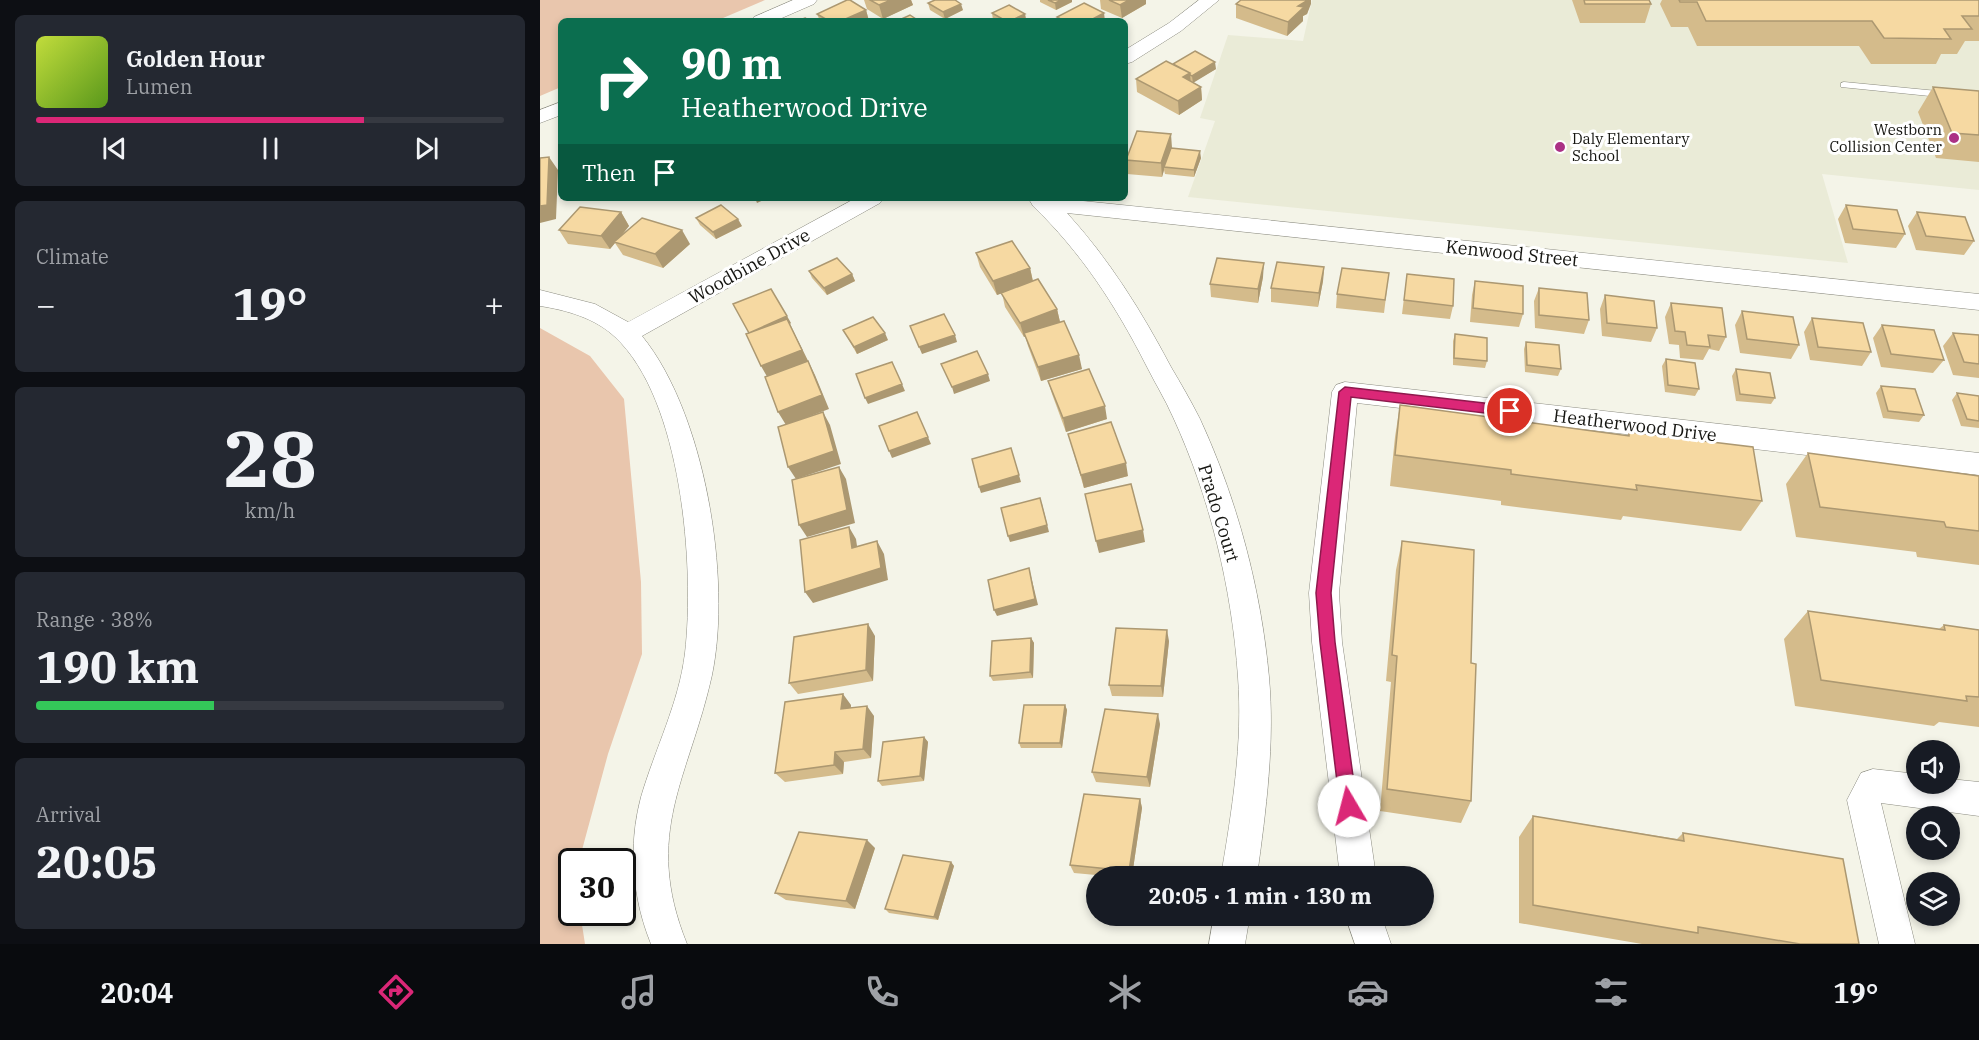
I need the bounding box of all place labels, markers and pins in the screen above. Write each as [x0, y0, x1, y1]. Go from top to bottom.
place label: Westborn Collision Center [1829, 120, 1942, 156]
place label: Daly Elementary School [1572, 129, 1689, 165]
marker: Westborn Collision Center [1947, 131, 1961, 145]
marker: Daly Elementary School [1553, 140, 1567, 154]
pin [1484, 385, 1535, 436]

